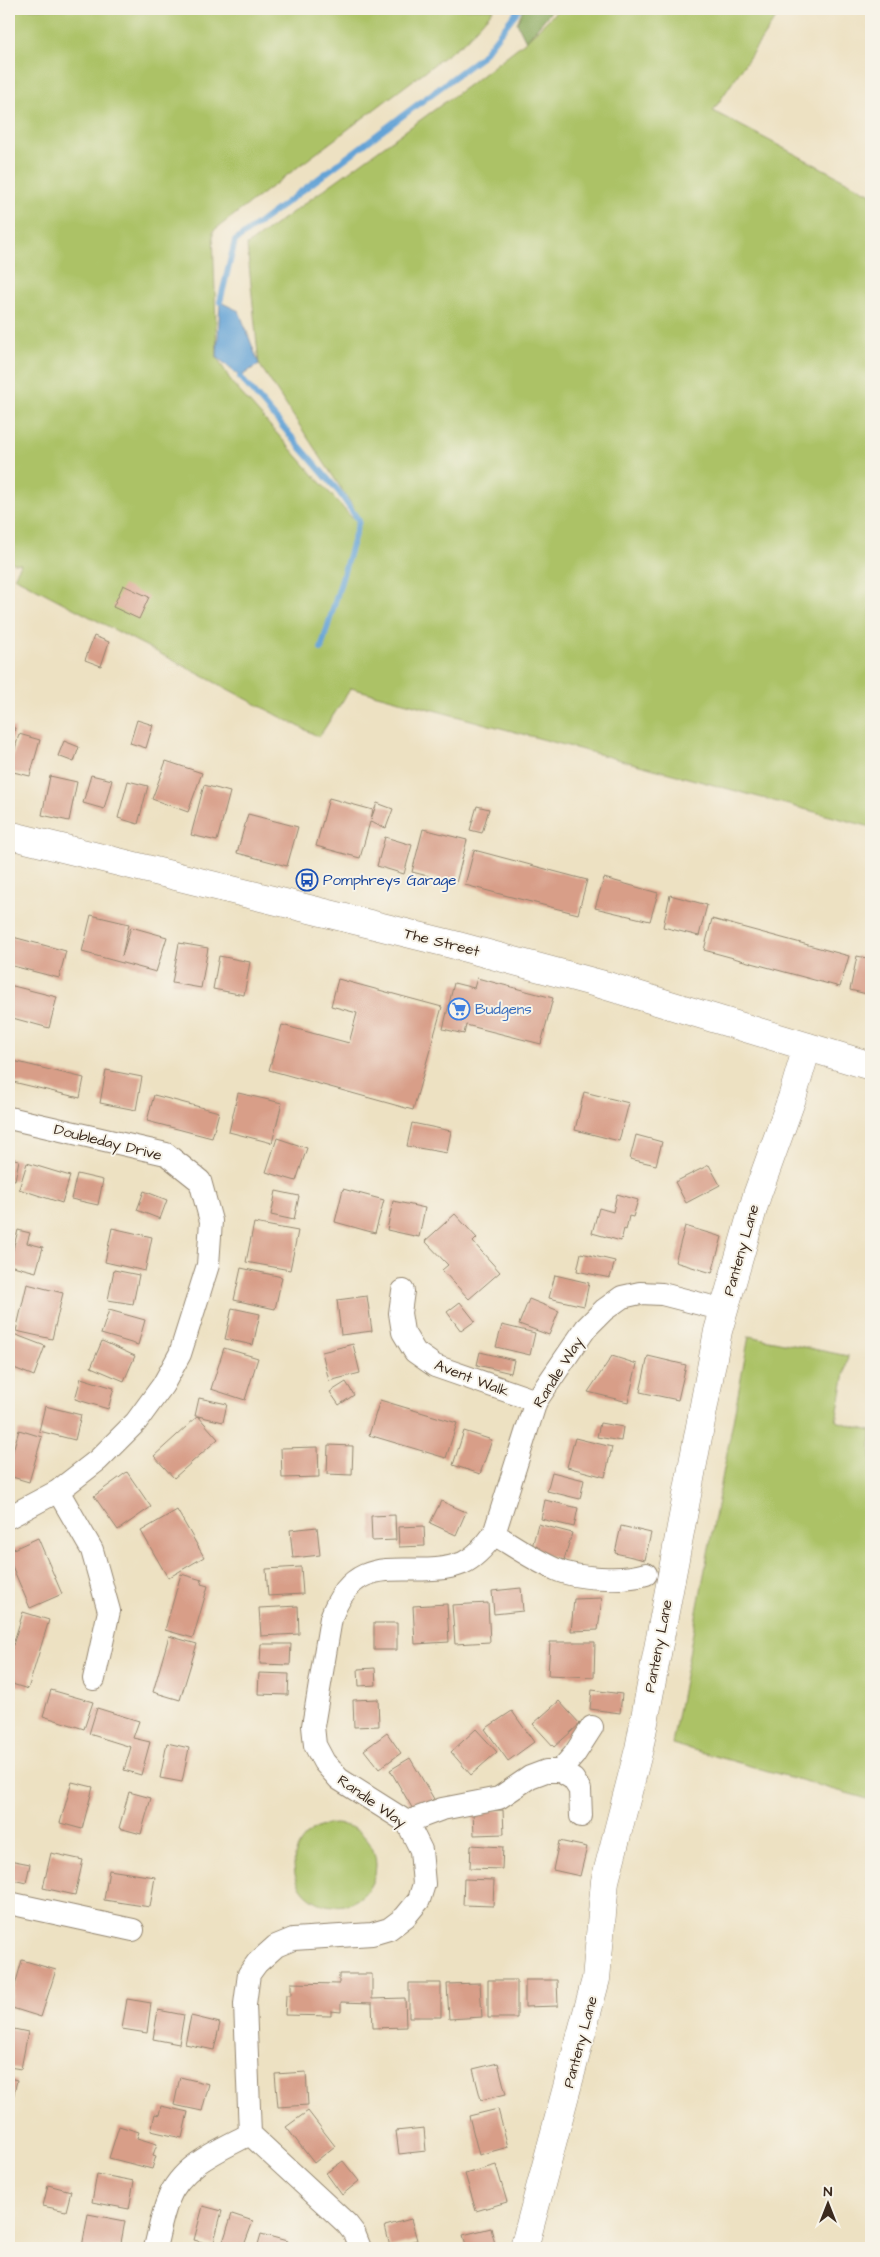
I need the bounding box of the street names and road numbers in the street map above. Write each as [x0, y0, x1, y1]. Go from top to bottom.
street label: The Street [402, 923, 482, 962]
street label: Doubleday Drive [52, 1119, 164, 1167]
street label: Panteny Lane [718, 1202, 766, 1299]
street label: Randle Way [528, 1333, 589, 1412]
street label: Avent Walk [431, 1355, 512, 1402]
street label: Panteny Lane [639, 1598, 679, 1695]
street label: Randle Way [332, 1770, 410, 1834]
street label: Panteny Lane [558, 1994, 604, 2091]

